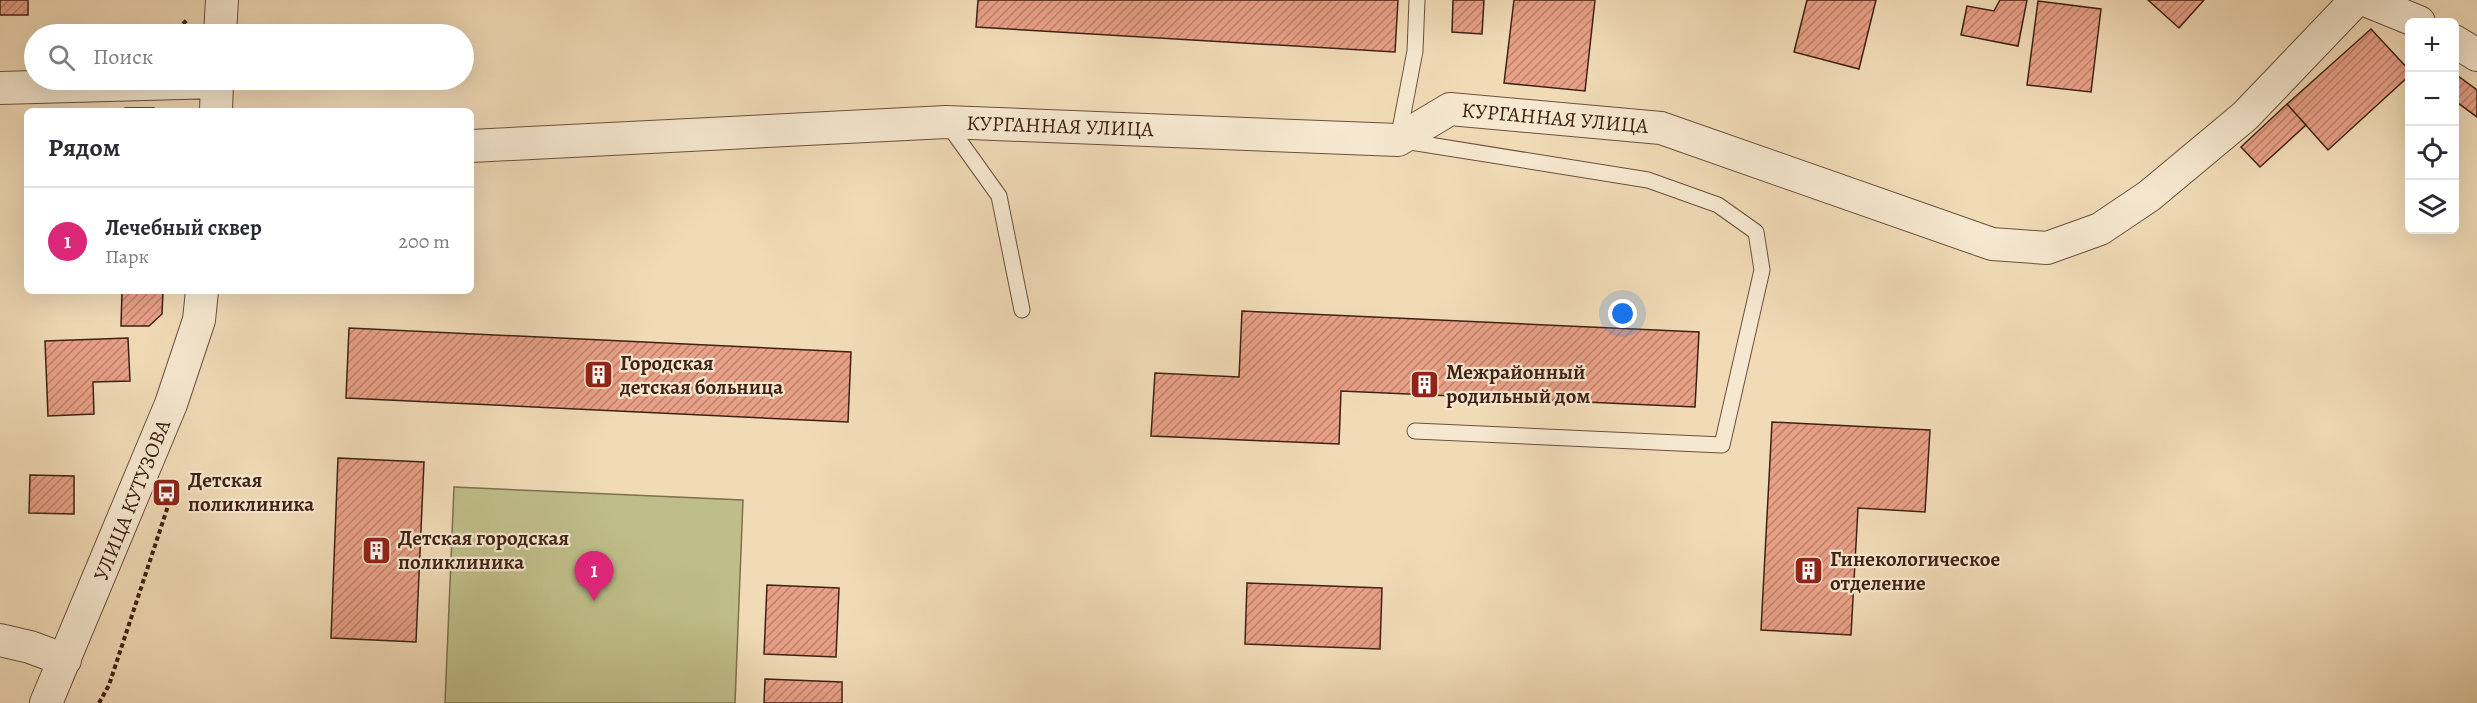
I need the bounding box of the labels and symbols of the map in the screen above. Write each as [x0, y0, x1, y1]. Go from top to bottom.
street label: КУРГАННАЯ УЛИЦА [1460, 96, 1650, 140]
street label: КУРГАННАЯ УЛИЦА [966, 109, 1155, 143]
your location [1608, 299, 1637, 328]
place label: Городская детская больница [619, 349, 783, 401]
place label: Межрайонный родильный дом [1446, 358, 1590, 410]
building icon: Городская детская больница [583, 359, 615, 391]
building icon: Межрайонный родильный дом [1409, 368, 1441, 400]
street label: УЛИЦА КУТУЗОВА [87, 415, 177, 585]
place label: Детская поликлиника [188, 466, 314, 518]
bus stop icon: Детская поликлиника [151, 476, 183, 508]
place label: Детская городская поликлиника [398, 524, 569, 576]
building icon: Детская городская поликлиника [361, 534, 393, 566]
place label: Гинекологическое отделение [1830, 545, 2000, 597]
pin: 1 [574, 552, 614, 601]
building icon: Гинекологическое отделение [1793, 555, 1825, 587]

